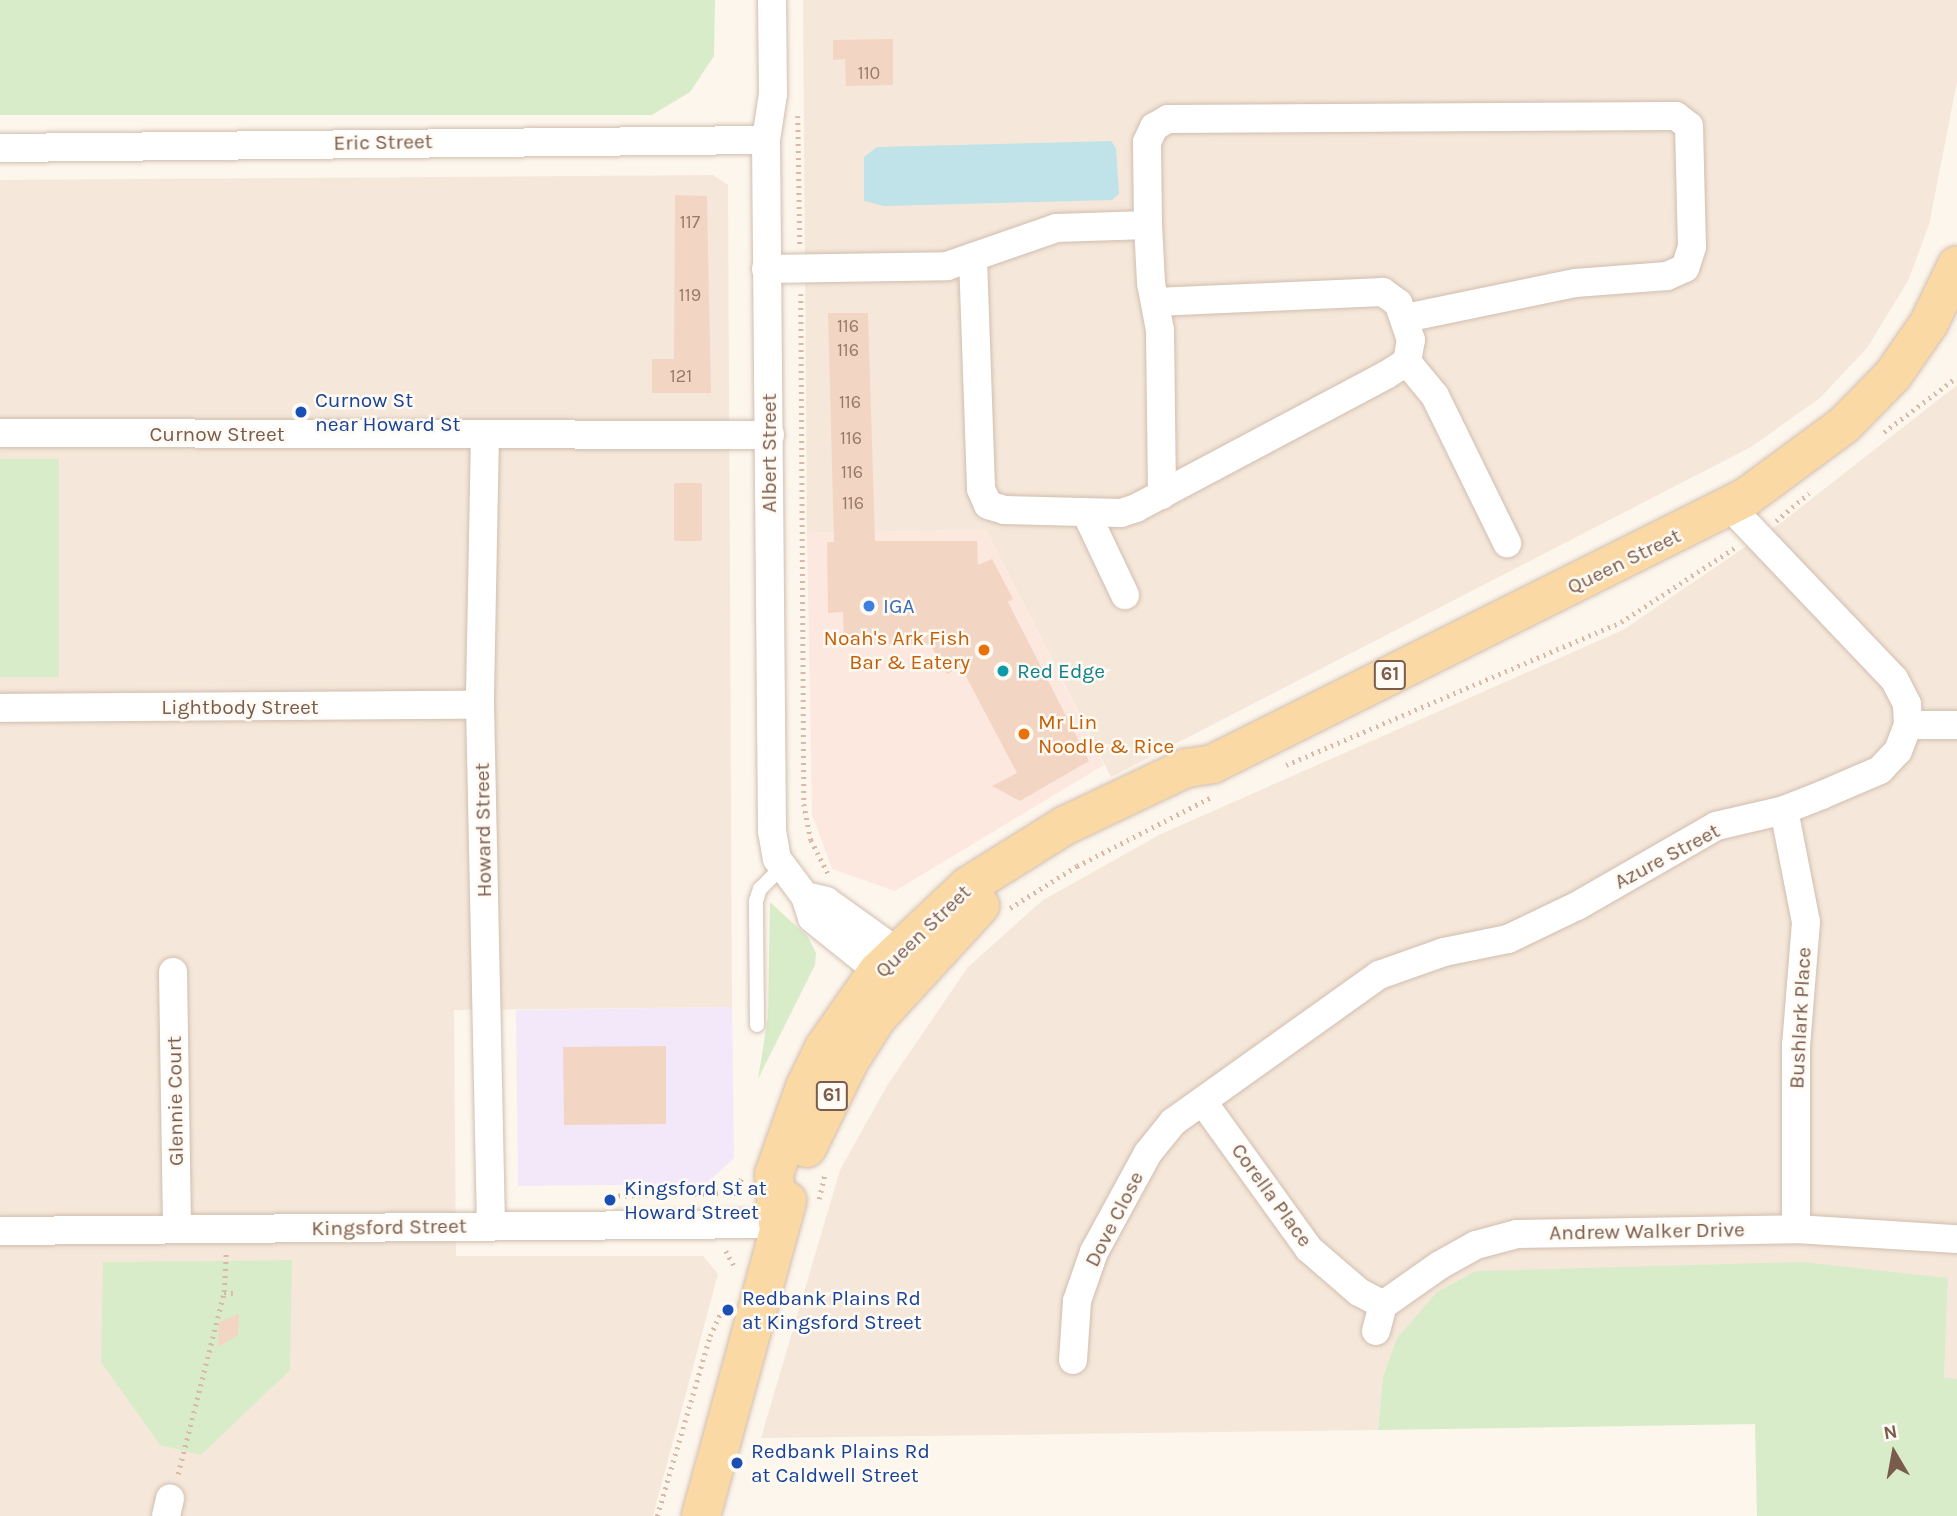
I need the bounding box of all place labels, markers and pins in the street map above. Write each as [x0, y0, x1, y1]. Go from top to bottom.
place label: Curnow St near Howard St [315, 387, 460, 437]
marker: Curnow St near Howard St [293, 404, 309, 420]
place label: IGA [883, 593, 914, 619]
marker: IGA [861, 598, 877, 614]
place label: Noah's Ark Fish Bar & Eatery [824, 625, 970, 675]
marker: Noah's Ark Fish Bar & Eatery [976, 642, 992, 658]
place label: Red Edge [1017, 658, 1105, 684]
marker: Red Edge [995, 663, 1011, 679]
place label: Mr Lin Noodle & Rice [1038, 709, 1174, 759]
marker: Mr Lin Noodle & Rice [1016, 726, 1032, 742]
place label: Kingsford St at Howard Street [624, 1175, 767, 1225]
marker: Kingsford St at Howard Street [602, 1192, 618, 1208]
place label: Redbank Plains Rd at Kingsford Street [742, 1285, 922, 1335]
marker: Redbank Plains Rd at Kingsford Street [720, 1302, 736, 1318]
place label: Redbank Plains Rd at Caldwell Street [751, 1438, 930, 1488]
marker: Redbank Plains Rd at Caldwell Street [729, 1455, 745, 1471]

